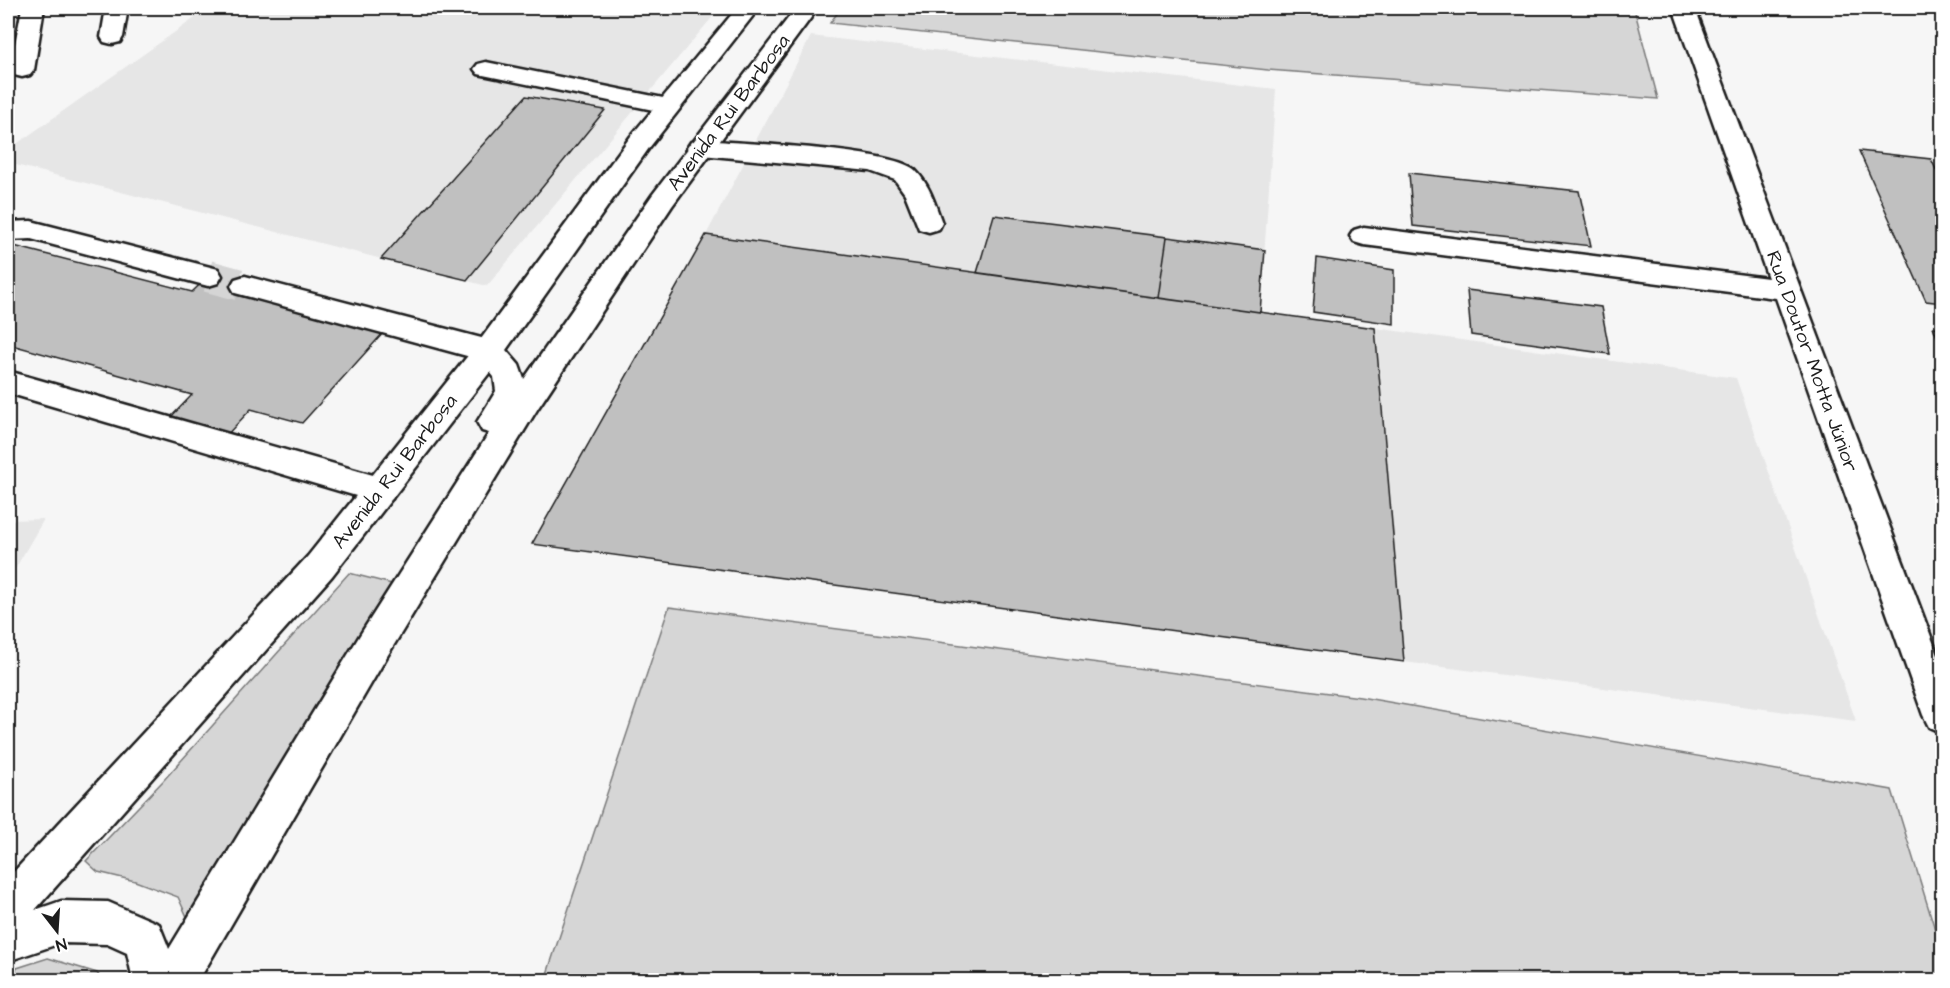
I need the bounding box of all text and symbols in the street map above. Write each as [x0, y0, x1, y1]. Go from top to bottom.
street label: Avenida Rui Barbosa [661, 29, 797, 197]
street label: Rua Doutor Motta Júnior [1759, 247, 1865, 476]
street label: Avenida Rui Barbosa [326, 389, 464, 555]
north arrow [27, 901, 87, 961]
text: N [53, 932, 69, 956]

